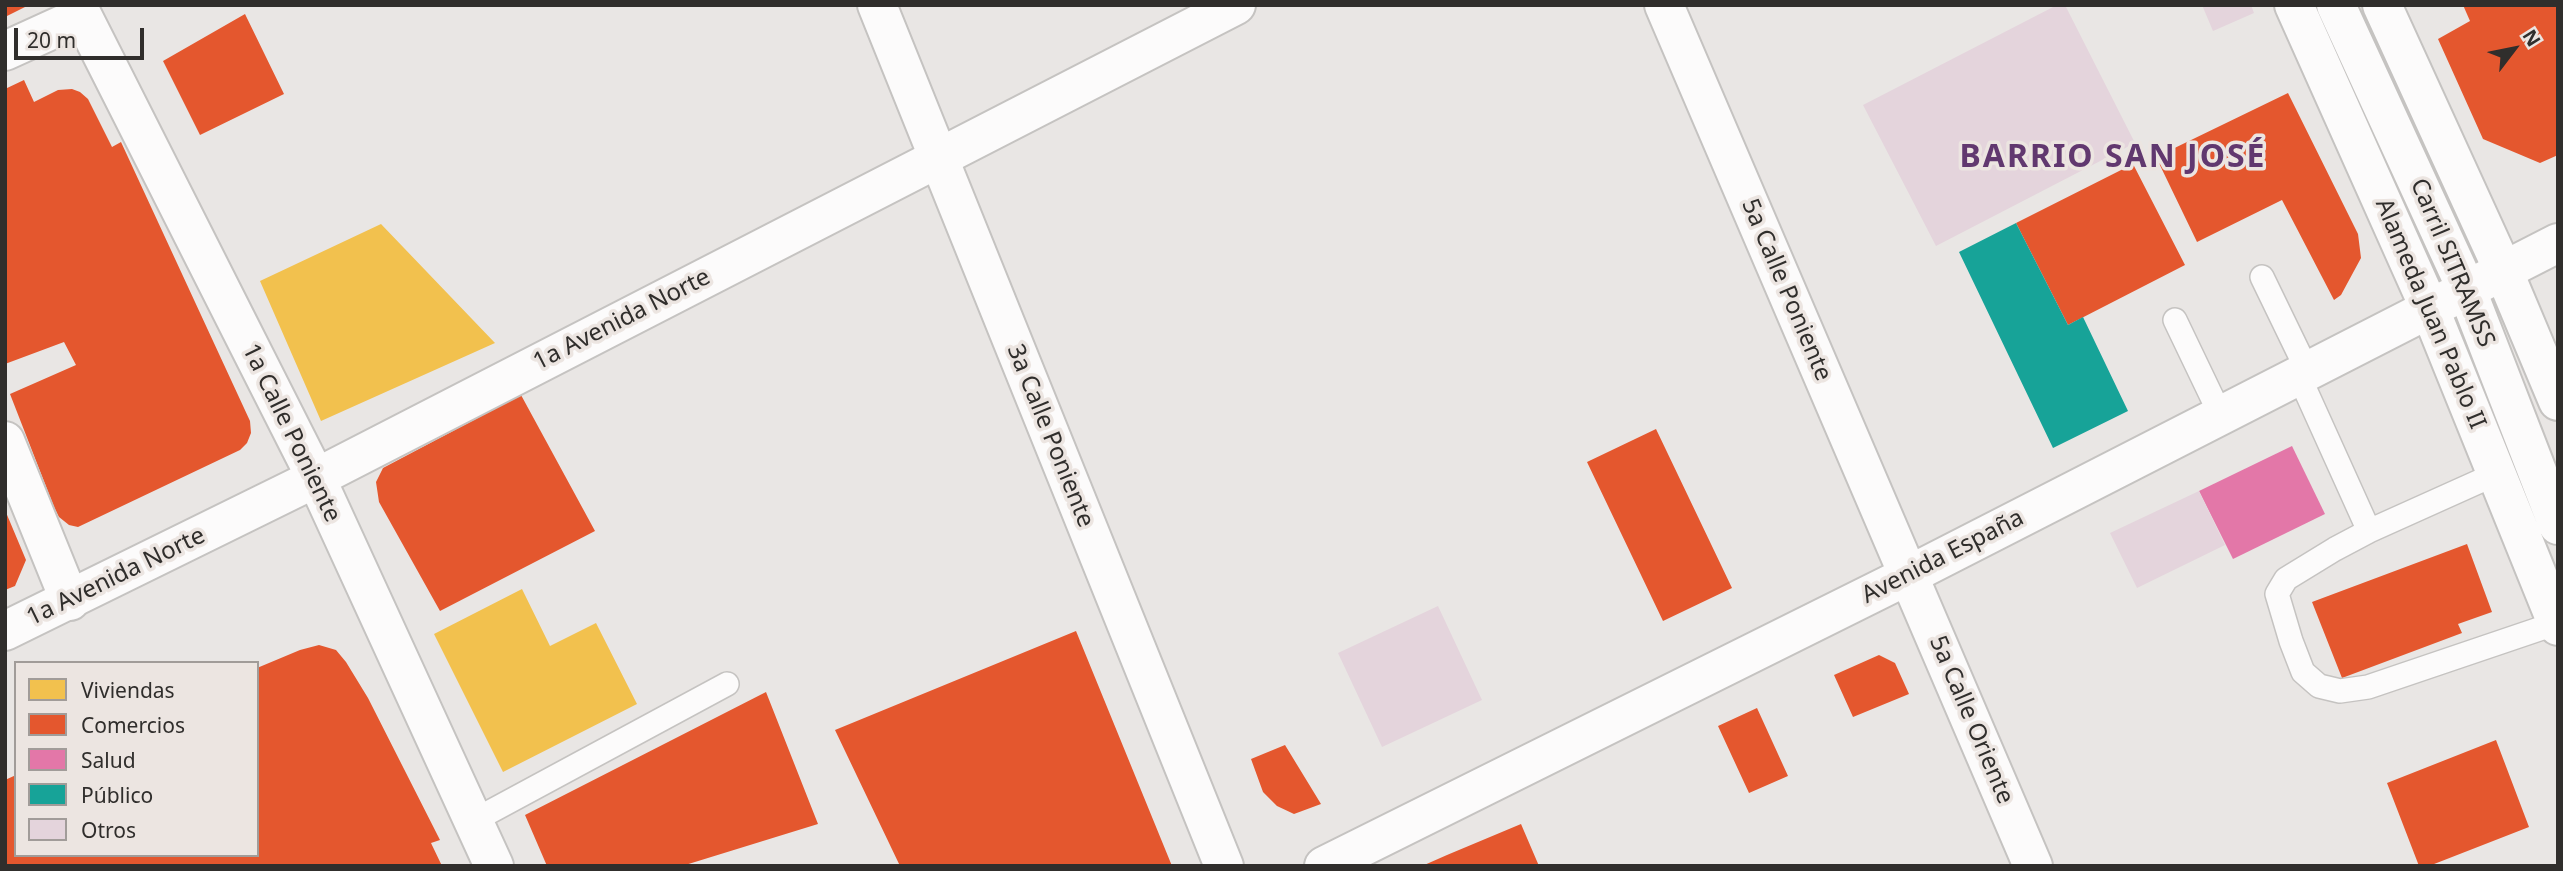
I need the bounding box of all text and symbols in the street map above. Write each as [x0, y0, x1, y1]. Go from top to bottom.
scale bar [18, 14, 147, 58]
north arrow [2479, 14, 2549, 84]
text: N [2517, 24, 2547, 51]
text: 20 m [27, 26, 76, 54]
district label: BARRIO SAN JOSÉ [1961, 139, 2265, 177]
street label: Carril SITRAMSS [2404, 174, 2500, 352]
street label: 5a Calle Poniente [1735, 195, 1837, 385]
street label: Alameda Juan Pablo II [2368, 195, 2492, 433]
street label: 1a Avenida Norte [529, 263, 715, 377]
street label: 1a Calle Poniente [235, 339, 347, 527]
street label: 3a Calle Poniente [1000, 340, 1100, 532]
street label: Avenida España [1857, 504, 2029, 610]
street label: 1a Avenida Norte [22, 521, 210, 633]
street label: 5a Calle Oriente [1923, 632, 2019, 808]
legend [14, 661, 259, 857]
text: Viviendas [81, 676, 175, 704]
text: Comercios [81, 711, 185, 739]
text: Salud [81, 746, 136, 774]
text: Público [81, 781, 153, 809]
text: Otros [81, 816, 136, 844]

